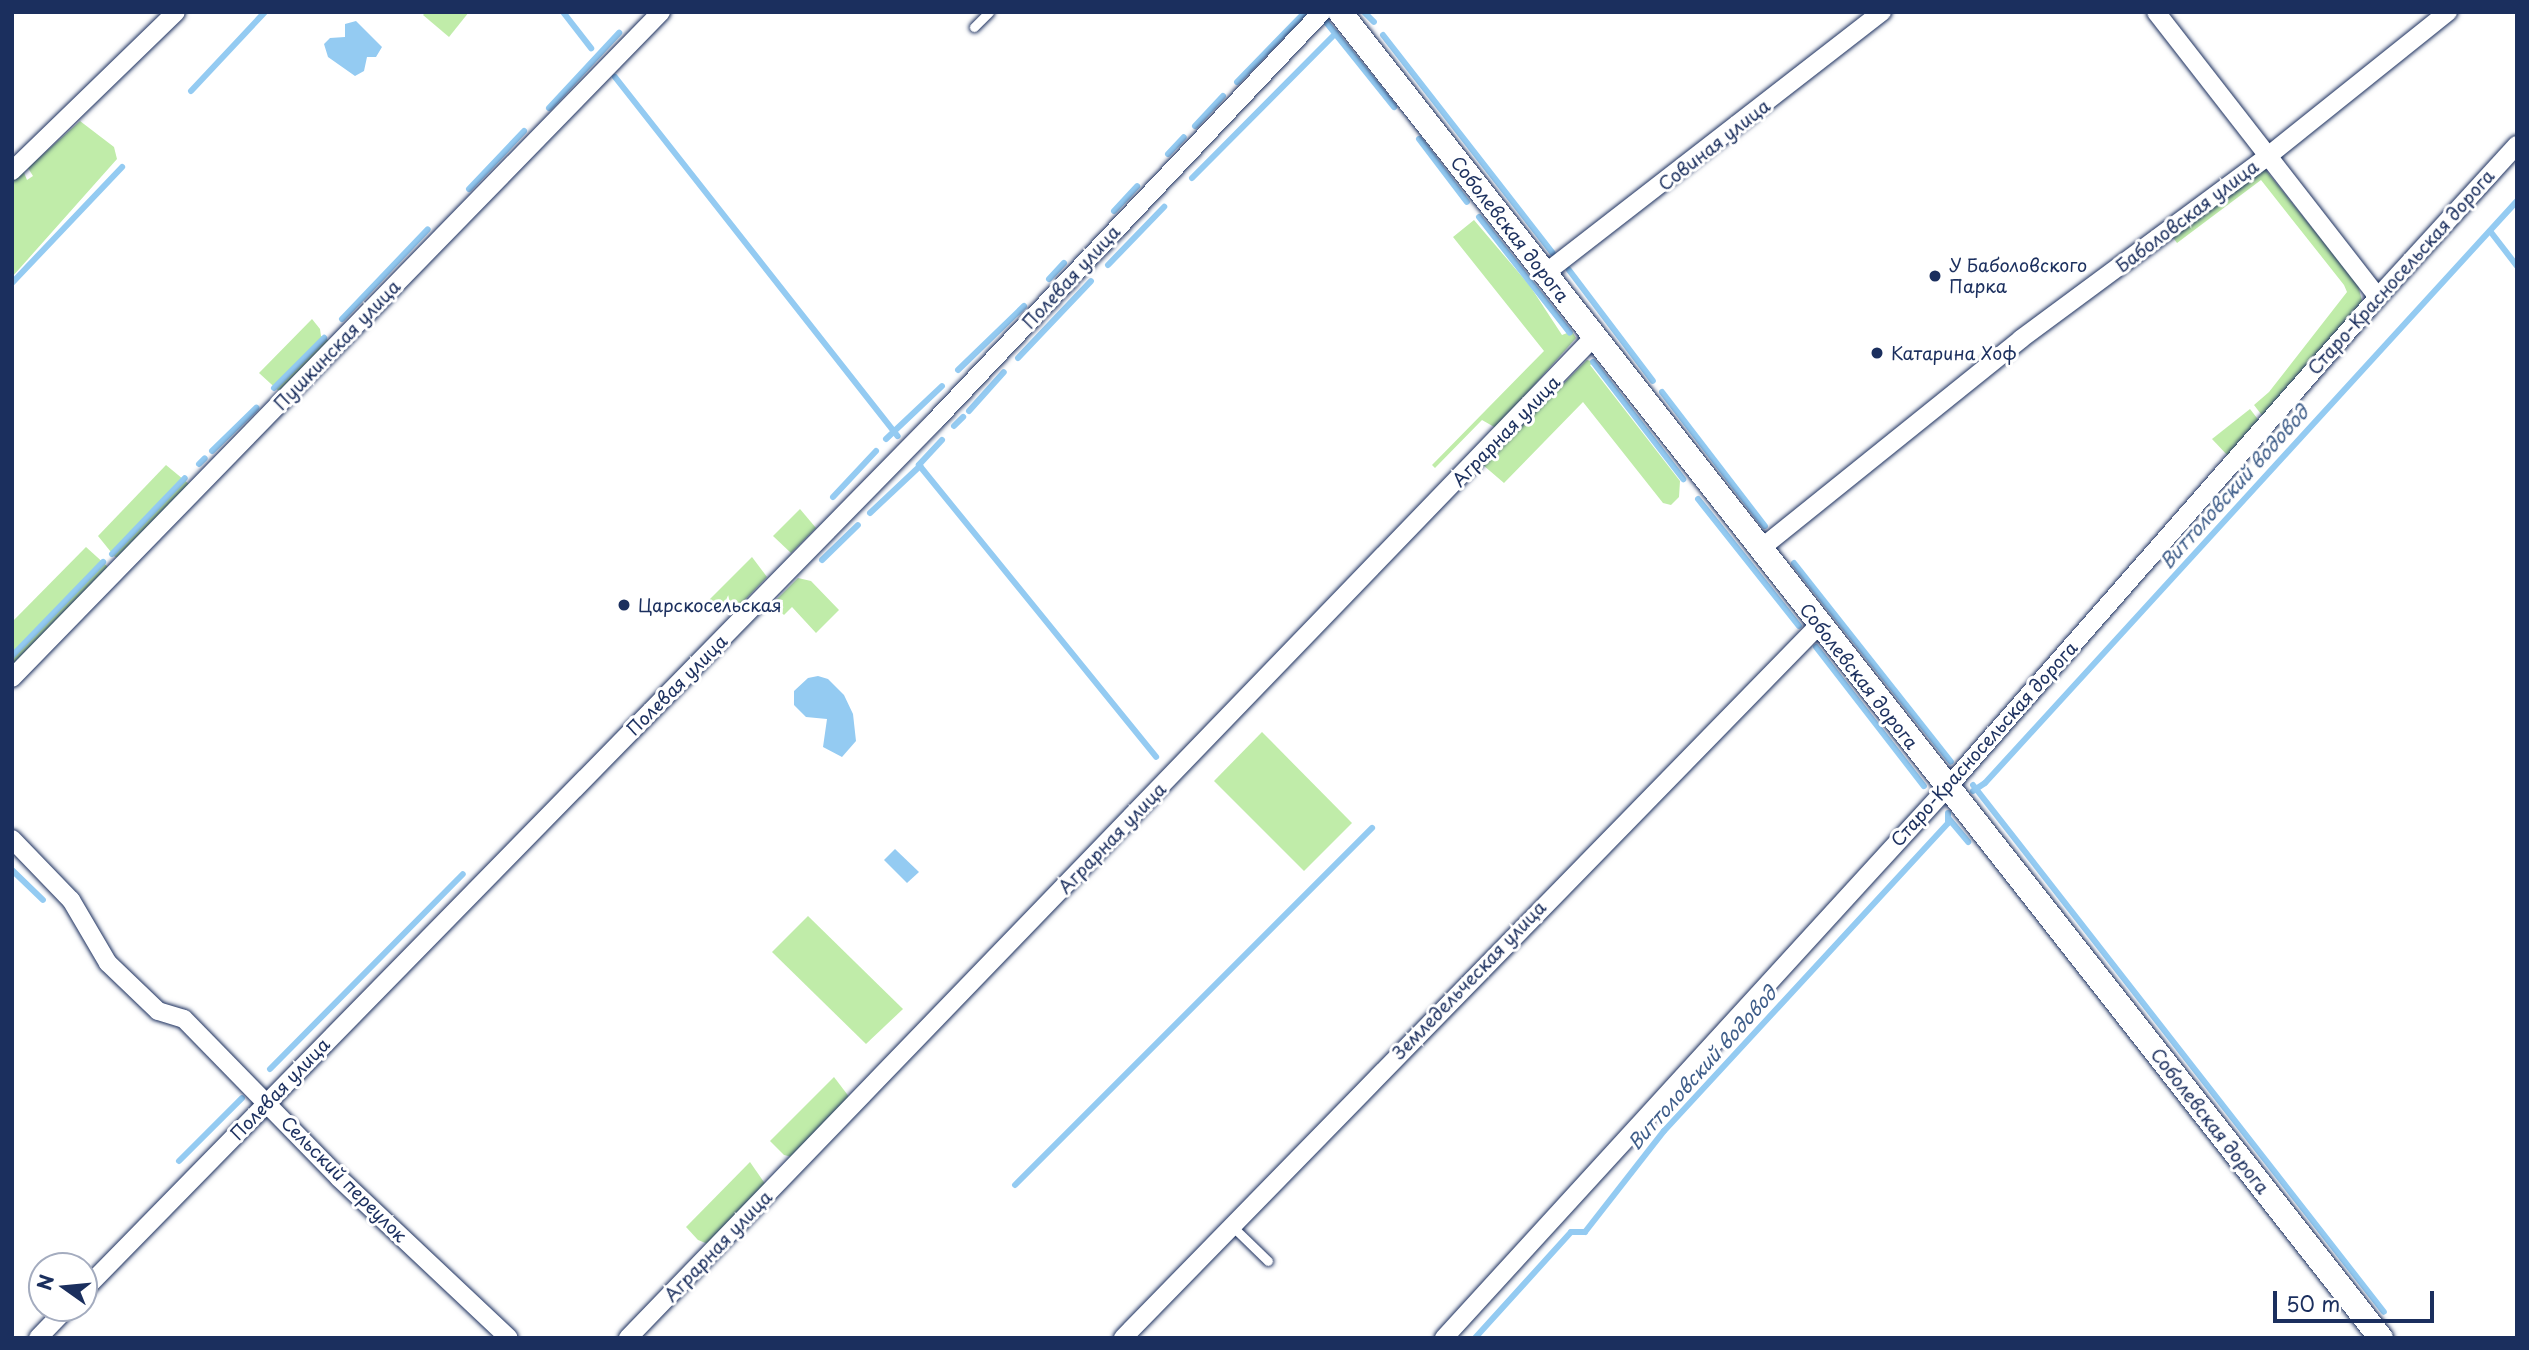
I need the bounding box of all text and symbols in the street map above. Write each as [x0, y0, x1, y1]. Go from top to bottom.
street label: Совиная улица [1654, 94, 1774, 196]
street label: Соболевская дорога [1446, 151, 1574, 307]
street label: Баболовская улица [2111, 155, 2263, 277]
street label: Старо-Красносельская дорога [2303, 165, 2499, 379]
street label: Полевая улица [1018, 221, 1124, 333]
place label: У Баболовского Парка [1949, 255, 2088, 298]
marker: У Баболовского Парка [1927, 268, 1943, 284]
street label: Пушкинская улица [269, 275, 405, 415]
place label: Катарина Хоф [1891, 342, 2018, 364]
marker: Катарина Хоф [1869, 345, 1885, 361]
street label: Аграрная улица [1447, 371, 1565, 491]
water label: Виттоловский водовод [2155, 401, 2313, 573]
place label: Царскосельская [638, 594, 782, 616]
marker: Царскосельская [616, 597, 632, 613]
street label: Соболевская дорога [1795, 598, 1923, 754]
street label: Полевая улица [622, 630, 732, 740]
street label: Старо-Красносельская дорога [1886, 637, 2082, 851]
street label: Аграрная улица [1053, 778, 1171, 898]
street label: Земледельческая улица [1387, 896, 1551, 1064]
water label: Виттоловский водовод [1623, 982, 1781, 1154]
street label: Полевая улица [226, 1033, 334, 1145]
street label: Соболевская дорога [2146, 1043, 2274, 1199]
street label: Сельский переулок [277, 1112, 411, 1246]
street label: Аграрная улица [659, 1186, 777, 1306]
north arrow [28, 1252, 98, 1322]
text: N [29, 1271, 60, 1293]
scale bar [2277, 1276, 2438, 1320]
text: 50 m [2286, 1287, 2340, 1319]

